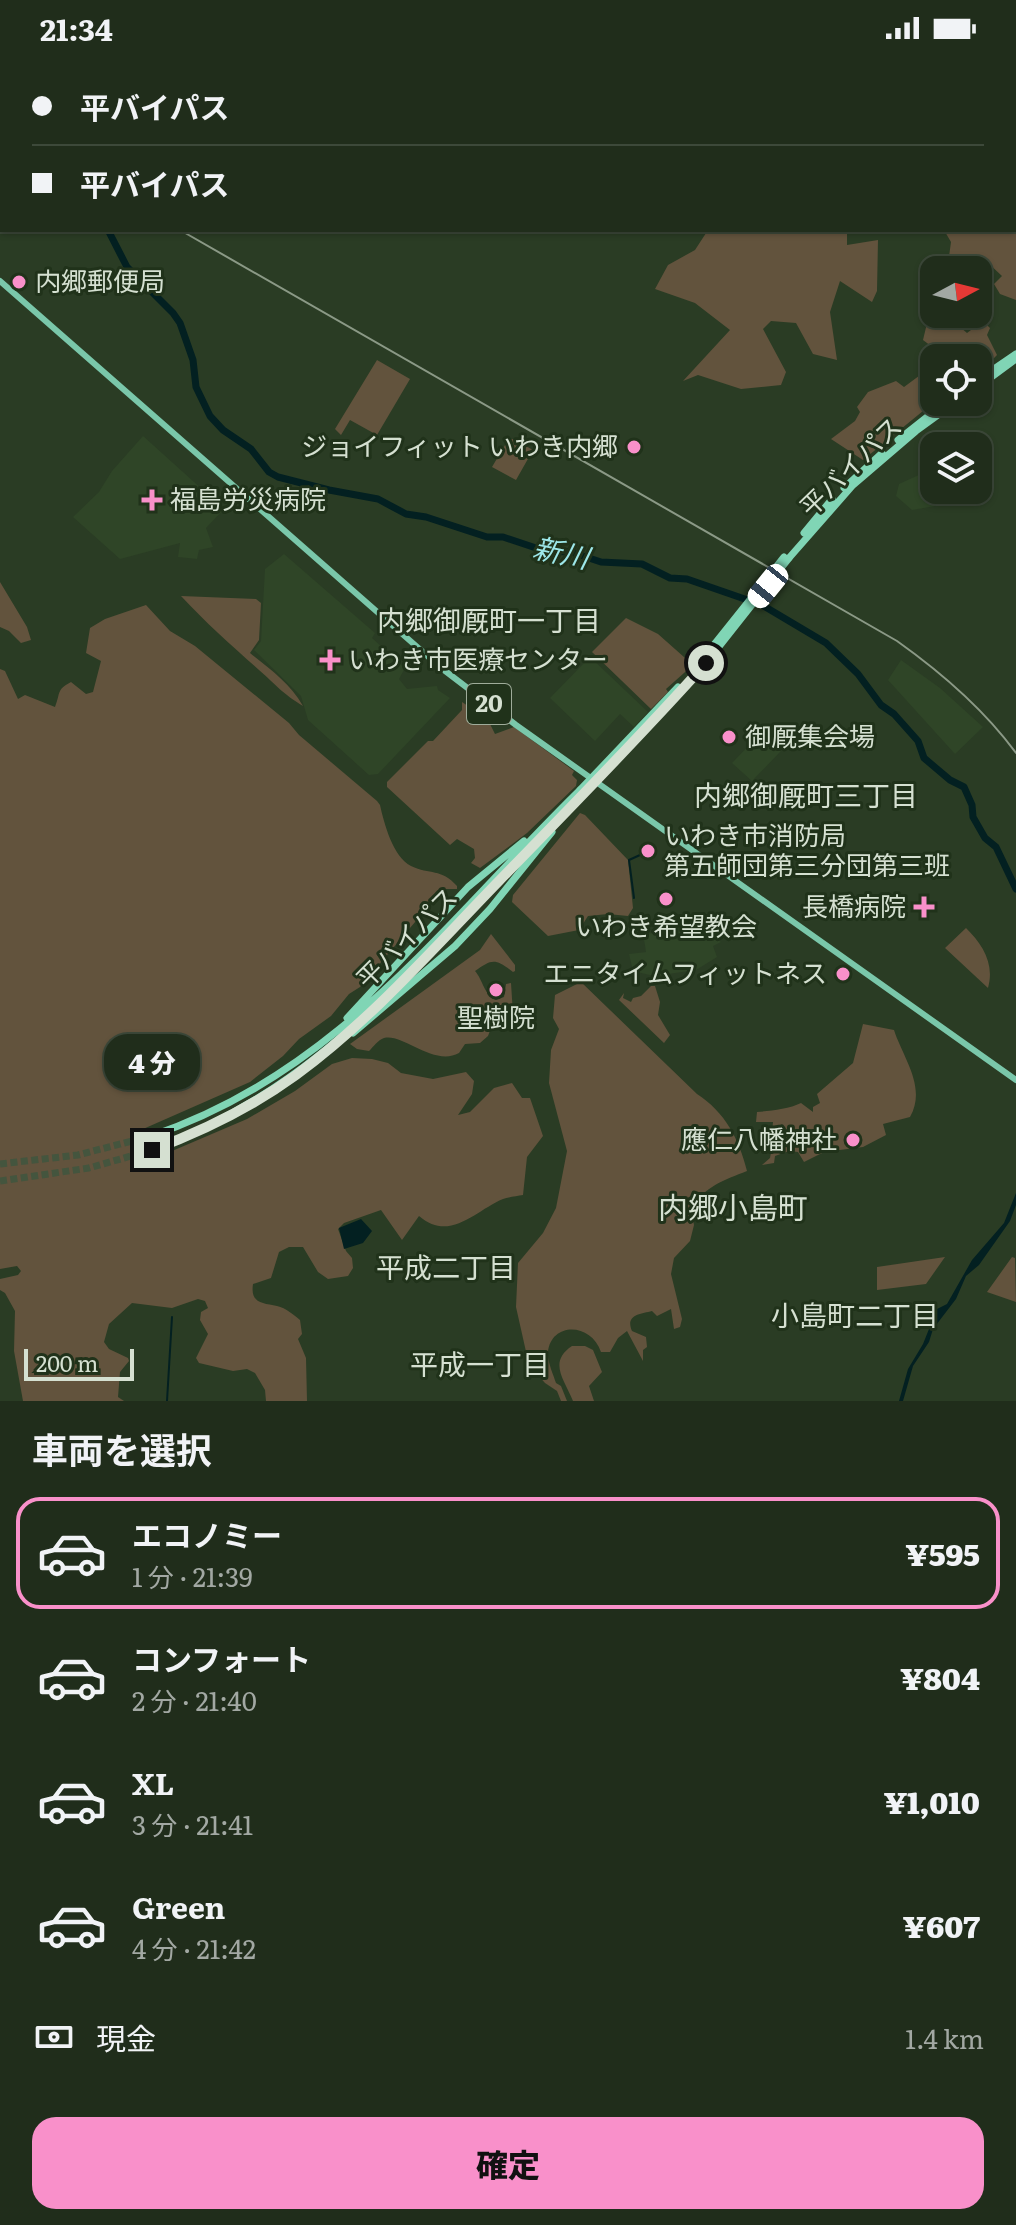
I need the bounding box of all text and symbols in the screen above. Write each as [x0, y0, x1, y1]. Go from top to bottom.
text: 21:34 [40, 6, 113, 50]
text: 平バイパス [80, 84, 229, 128]
text: 平バイパス [80, 161, 229, 205]
north arrow [920, 256, 992, 328]
map controls [920, 256, 992, 504]
place label: 内郷郵便局 [35, 260, 165, 299]
marker: 内郷郵便局 [10, 273, 28, 291]
button: locate [920, 344, 992, 416]
street label: 平バイパス [789, 406, 909, 524]
place label: ジョイフィット いわき内郷 [301, 425, 618, 464]
button: layers [920, 432, 992, 504]
marker: ジョイフィット いわき内郷 [625, 438, 643, 456]
place label: 福島労災病院 [170, 478, 326, 517]
marker: 福島労災病院 [141, 489, 163, 511]
water label: 新川 [530, 525, 596, 578]
car [744, 560, 792, 612]
district label: 内郷御厩町一丁目 [377, 598, 601, 640]
place label: いわき市医療センター [348, 638, 608, 677]
route start [688, 645, 724, 681]
marker: いわき市医療センター [319, 649, 341, 671]
road number: 20 [467, 684, 511, 724]
place label: 御厩集会場 [745, 715, 875, 754]
marker: 御厩集会場 [720, 728, 738, 746]
district label: 内郷御厩町三丁目 [694, 773, 918, 815]
place label: いわき市消防局 第五師団第三分団第三班 [664, 814, 950, 883]
marker: いわき市消防局 第五師団第三分団第三班 [639, 842, 657, 860]
street label: 平バイパス [346, 877, 465, 996]
place label: 長橋病院 [802, 885, 906, 924]
marker: いわき希望教会 [657, 890, 675, 908]
marker: 長橋病院 [913, 896, 935, 918]
place label: いわき希望教会 [575, 905, 757, 944]
place label: エニタイムフィットネス [544, 952, 827, 991]
marker: エニタイムフィットネス [834, 965, 852, 983]
marker: 聖樹院 [487, 981, 505, 999]
place label: 聖樹院 [457, 996, 535, 1035]
callout: 4 分 [104, 1034, 200, 1090]
text: 4 分 [128, 1042, 176, 1081]
place label: 應仁八幡神社 [681, 1118, 837, 1157]
marker: 應仁八幡神社 [844, 1131, 862, 1149]
route end [134, 1132, 170, 1168]
district label: 内郷小島町 [658, 1184, 808, 1228]
district label: 平成二丁目 [376, 1245, 516, 1287]
district label: 小島町二丁目 [771, 1293, 939, 1335]
district label: 平成一丁目 [410, 1342, 550, 1384]
scale bar [24, 1345, 134, 1381]
text: 200 m [36, 1346, 98, 1379]
text: 車両を選択 [32, 1422, 212, 1475]
text: エコノミー [132, 1512, 282, 1556]
icon: car [36, 1517, 108, 1589]
text: ¥595 [906, 1531, 980, 1575]
text: 1 分 · 21:39 [132, 1556, 253, 1595]
text: コンフォート [132, 1636, 311, 1680]
icon: car [36, 1641, 108, 1713]
text: ¥804 [900, 1655, 980, 1699]
text: 2 分 · 21:40 [132, 1680, 257, 1719]
text: XL [132, 1760, 174, 1804]
icon: car [36, 1765, 108, 1837]
text: ¥1,010 [884, 1779, 980, 1823]
text: 3 分 · 21:41 [132, 1804, 253, 1843]
text: Green [132, 1884, 225, 1928]
icon: car [36, 1889, 108, 1961]
text: ¥607 [903, 1903, 980, 1947]
text: 4 分 · 21:42 [132, 1928, 256, 1967]
icon: cash [32, 2015, 76, 2059]
text: 現金 [96, 2015, 156, 2059]
text: 1.4 km [905, 2018, 984, 2057]
button: 確定 [32, 2117, 984, 2209]

